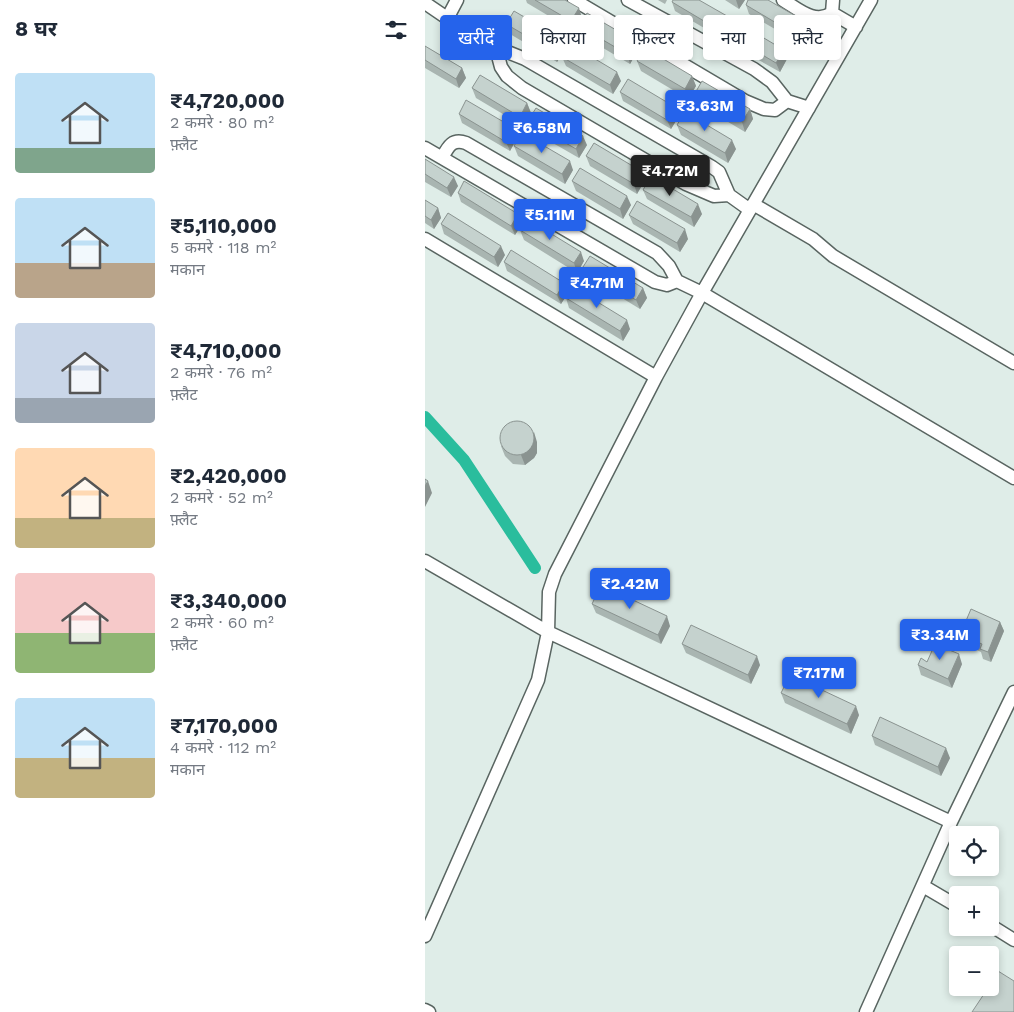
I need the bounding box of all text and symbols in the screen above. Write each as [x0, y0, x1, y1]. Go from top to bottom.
chip: खरीदें [440, 15, 512, 60]
chip: किराया [522, 15, 604, 60]
chip: फ़िल्टर [614, 15, 693, 60]
chip: नया [703, 15, 764, 60]
chip: फ़्लैट [774, 15, 841, 60]
text: 8 घर [15, 16, 57, 41]
icon: filters [382, 16, 410, 44]
text: ₹4,720,000 [170, 88, 285, 113]
pin: ₹3.63M [664, 90, 746, 132]
icon: home [55, 93, 115, 153]
text: ₹3.63M [676, 96, 734, 115]
pin: ₹6.58M [501, 112, 583, 154]
text: 2 कमरे · 80 m² [170, 113, 274, 132]
text: ₹6.58M [513, 118, 571, 137]
text: फ़्लैट [170, 135, 198, 154]
pin: ₹4.72M [629, 154, 711, 197]
text: ₹4.72M [642, 161, 698, 180]
pin: ₹5.11M [509, 198, 591, 241]
text: ₹5.11M [525, 205, 575, 224]
text: ₹5,110,000 [170, 213, 277, 238]
icon: home [55, 218, 115, 278]
text: 5 कमरे · 118 m² [170, 238, 276, 257]
text: मकान [170, 260, 205, 279]
pin: ₹4.71M [556, 266, 638, 309]
text: ₹4.71M [570, 273, 624, 292]
text: ₹4,710,000 [170, 338, 281, 363]
icon: home [55, 343, 115, 403]
text: 2 कमरे · 76 m² [170, 363, 272, 382]
text: फ़्लैट [170, 385, 198, 404]
text: ₹2,420,000 [170, 463, 287, 488]
icon: home [55, 468, 115, 528]
text: 2 कमरे · 52 m² [170, 488, 273, 507]
text: फ़्लैट [170, 510, 198, 529]
pin: ₹2.42M [589, 568, 671, 610]
text: ₹2.42M [601, 574, 659, 593]
text: ₹3,340,000 [170, 588, 287, 613]
icon: home [55, 593, 115, 653]
text: 2 कमरे · 60 m² [170, 613, 274, 632]
pin: ₹3.34M [899, 618, 981, 661]
text: ₹3.34M [911, 625, 969, 644]
text: फ़्लैट [170, 635, 198, 654]
pin: ₹7.17M [778, 656, 860, 699]
text: ₹7.17M [793, 663, 845, 682]
text: ₹7,170,000 [170, 713, 278, 738]
icon: home [55, 718, 115, 778]
text: 4 कमरे · 112 m² [170, 738, 276, 757]
text: मकान [170, 760, 205, 779]
map controls [949, 826, 999, 996]
button: locate [949, 826, 999, 876]
button: + [949, 886, 999, 936]
button: − [949, 946, 999, 996]

